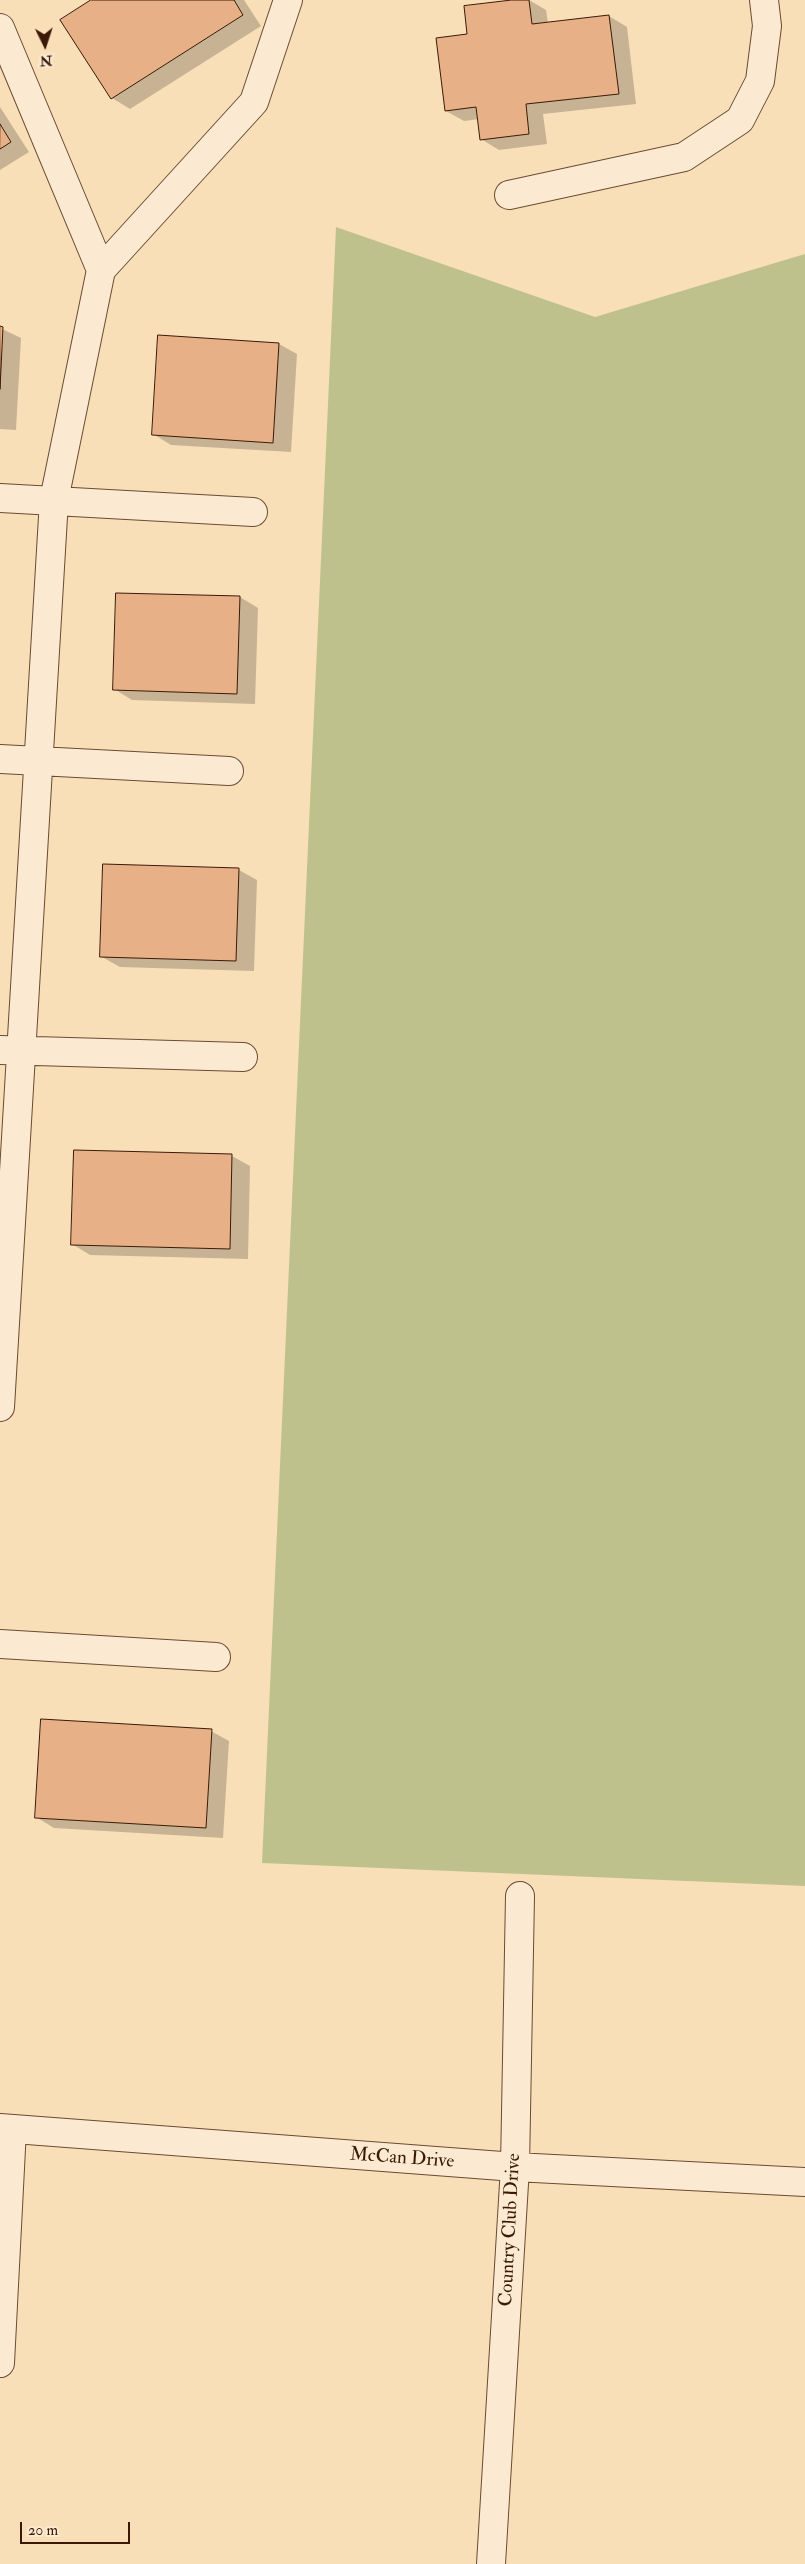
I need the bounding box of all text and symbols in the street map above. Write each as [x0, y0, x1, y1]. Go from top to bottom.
north arrow [20, 20, 70, 70]
text: N [39, 52, 53, 69]
street label: McCan Drive [349, 2144, 455, 2174]
street label: Country Club Drive [496, 2153, 526, 2307]
scale bar [22, 2512, 132, 2544]
text: 20 m [28, 2521, 58, 2540]

